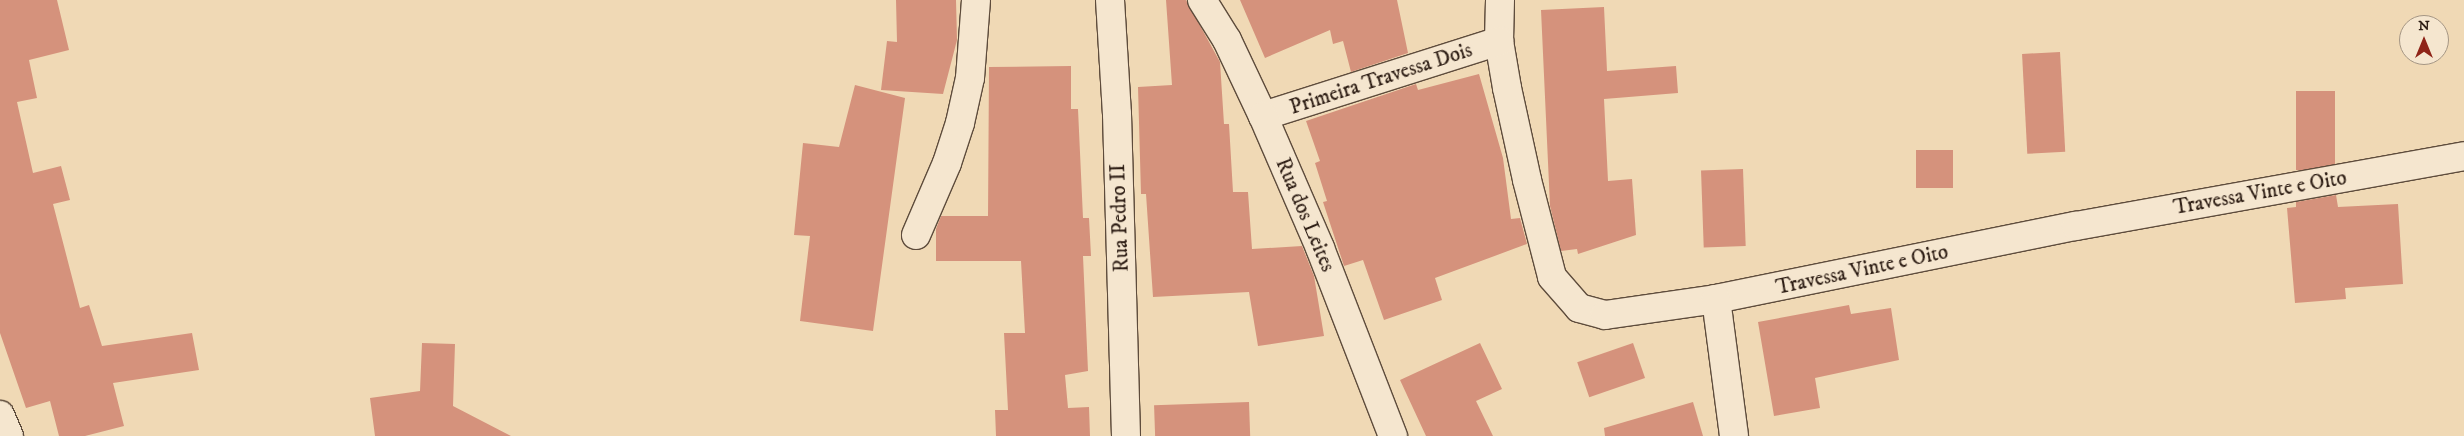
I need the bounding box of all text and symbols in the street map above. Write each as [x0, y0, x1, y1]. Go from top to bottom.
north arrow [2399, 15, 2449, 65]
text: N [2418, 17, 2430, 35]
street label: Primeira Travessa Dois [1287, 38, 1475, 120]
street label: Rua dos Leites [1270, 154, 1340, 276]
street label: Rua Pedro II [1106, 163, 1134, 273]
street label: Travessa Vinte e Oito [2171, 165, 2349, 221]
street label: Travessa Vinte e Oito [1774, 239, 1950, 301]

